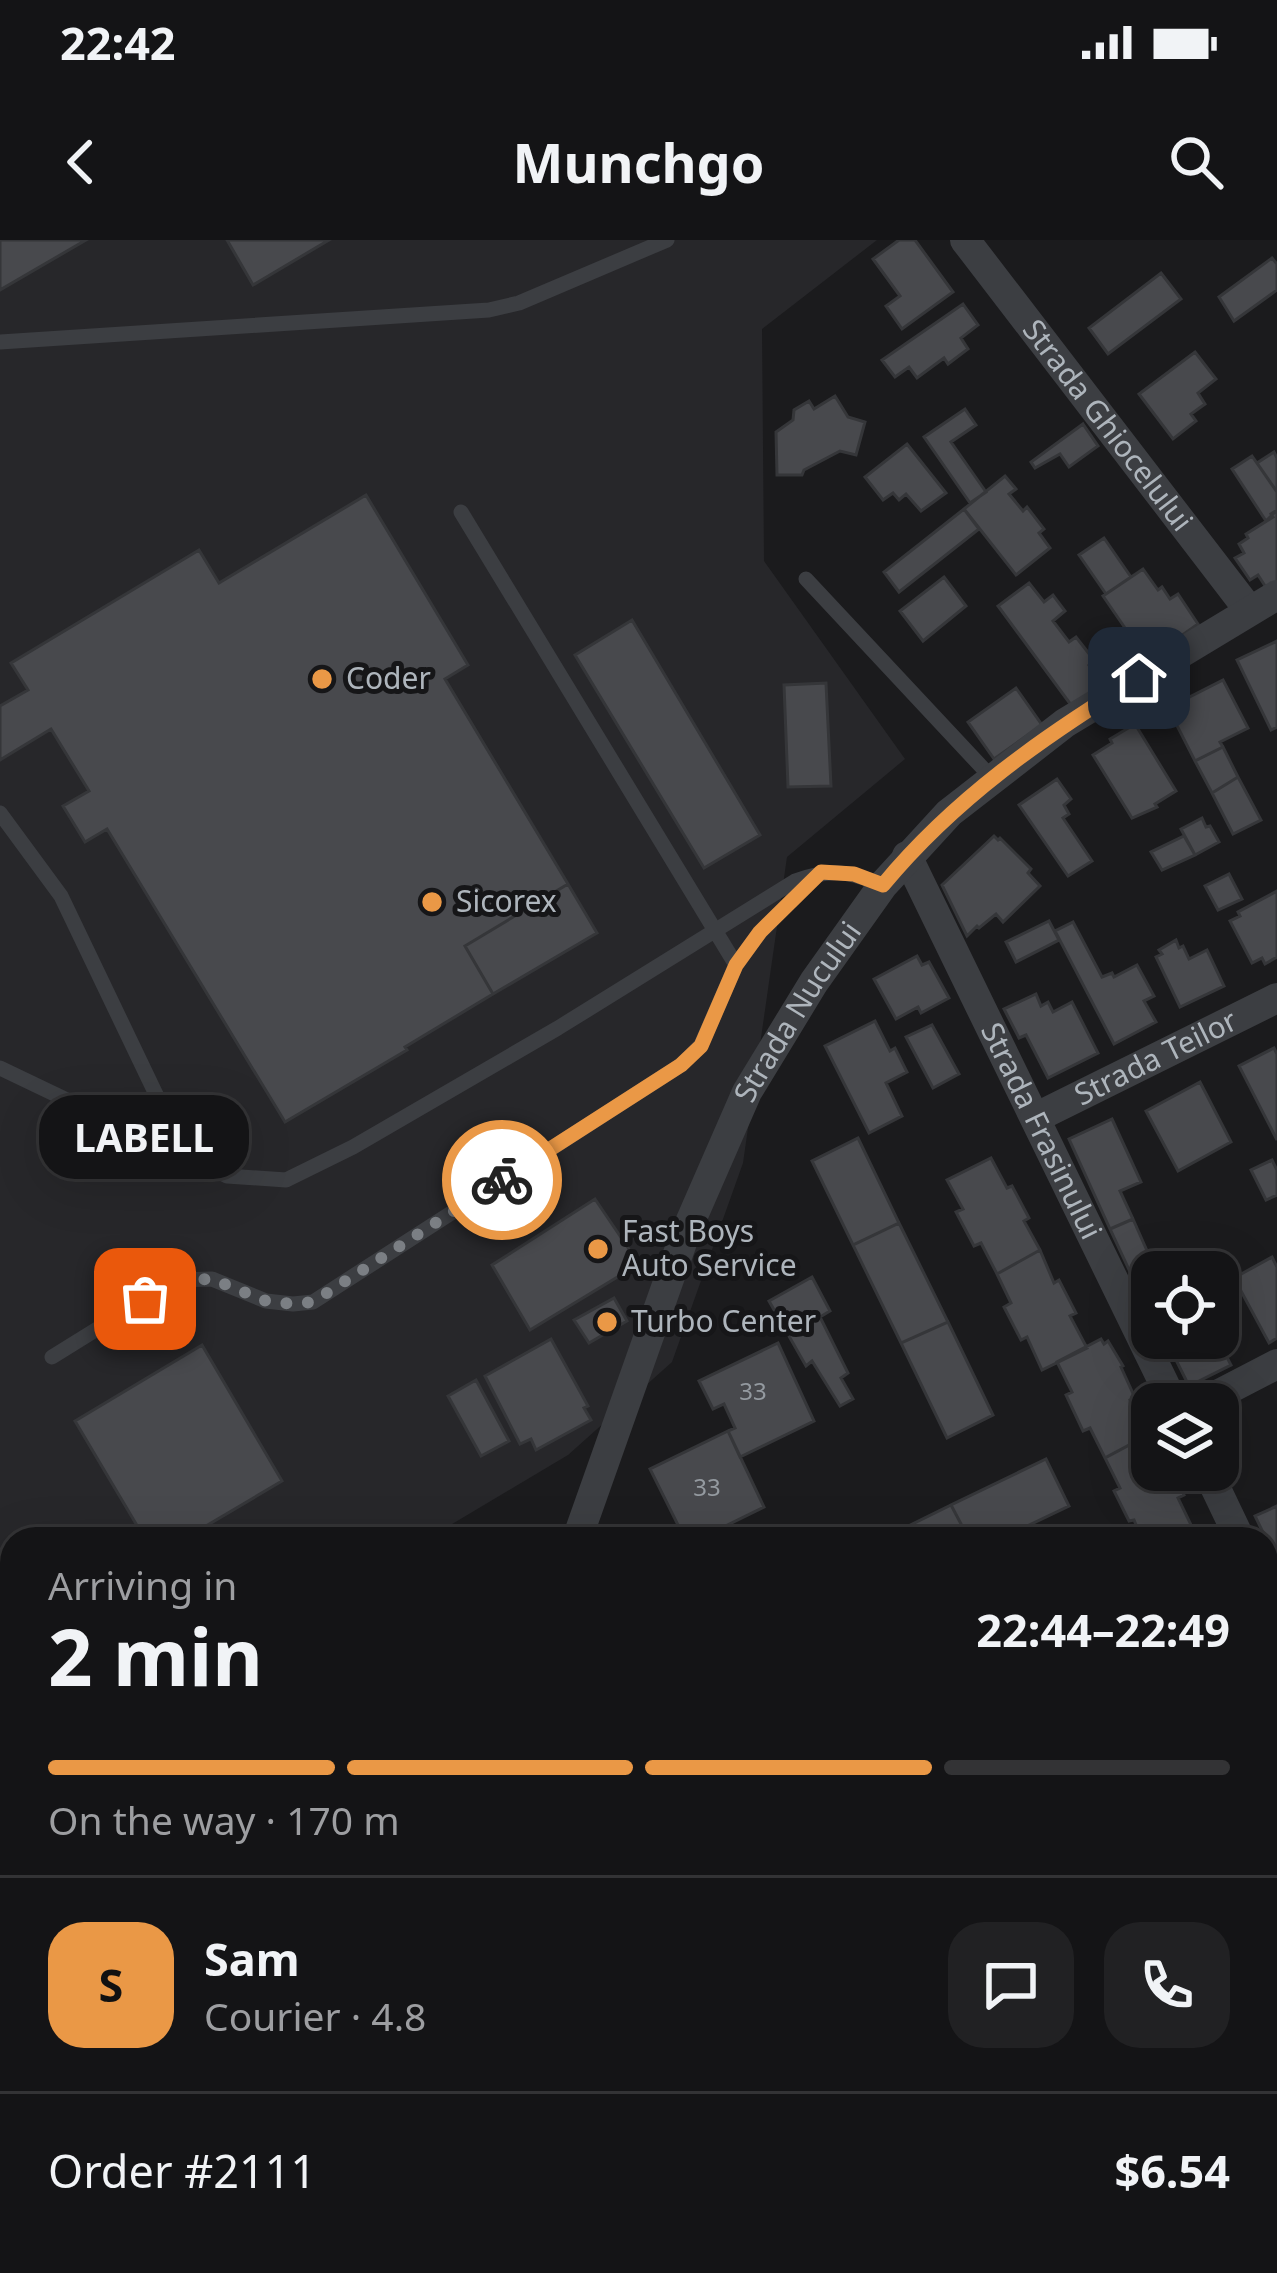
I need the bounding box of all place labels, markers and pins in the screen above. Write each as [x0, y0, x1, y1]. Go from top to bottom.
pin [1088, 627, 1190, 729]
place label: Coder [346, 657, 431, 698]
marker: Coder [309, 666, 335, 692]
place label: Sicorex [456, 880, 557, 921]
marker: Sicorex [419, 889, 445, 915]
callout: LABELL [40, 1095, 250, 1179]
place label: Fast Boys Auto Service [622, 1210, 797, 1285]
marker: Fast Boys Auto Service [585, 1236, 611, 1262]
pin [94, 1248, 196, 1350]
place label: Turbo Center [631, 1300, 816, 1341]
marker: Turbo Center [594, 1309, 620, 1335]

